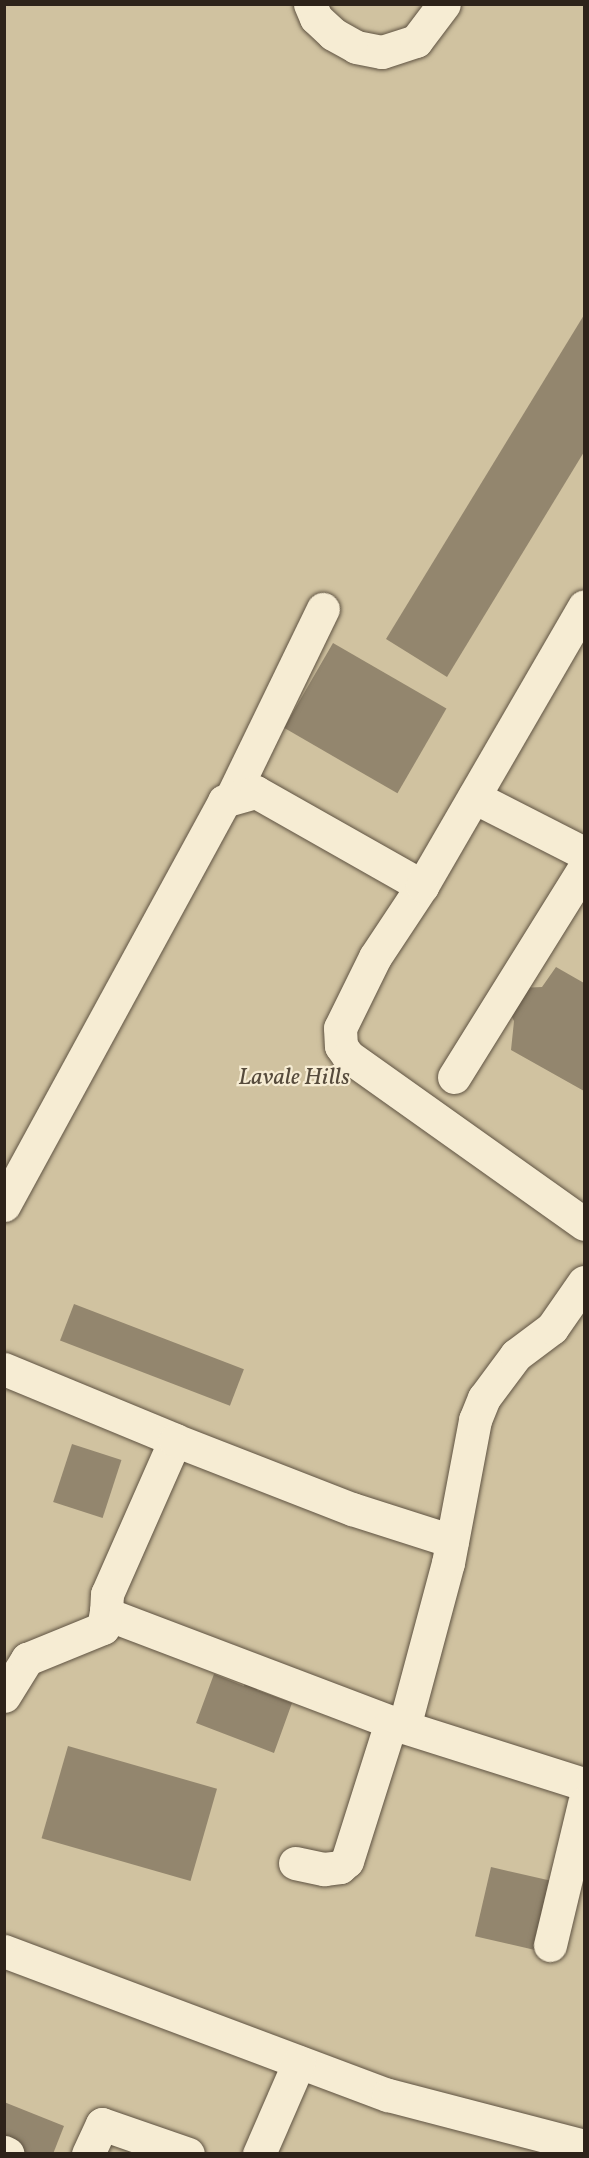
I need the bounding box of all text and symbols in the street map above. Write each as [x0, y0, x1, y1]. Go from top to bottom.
park label: Lavale Hills [238, 1065, 350, 1093]

